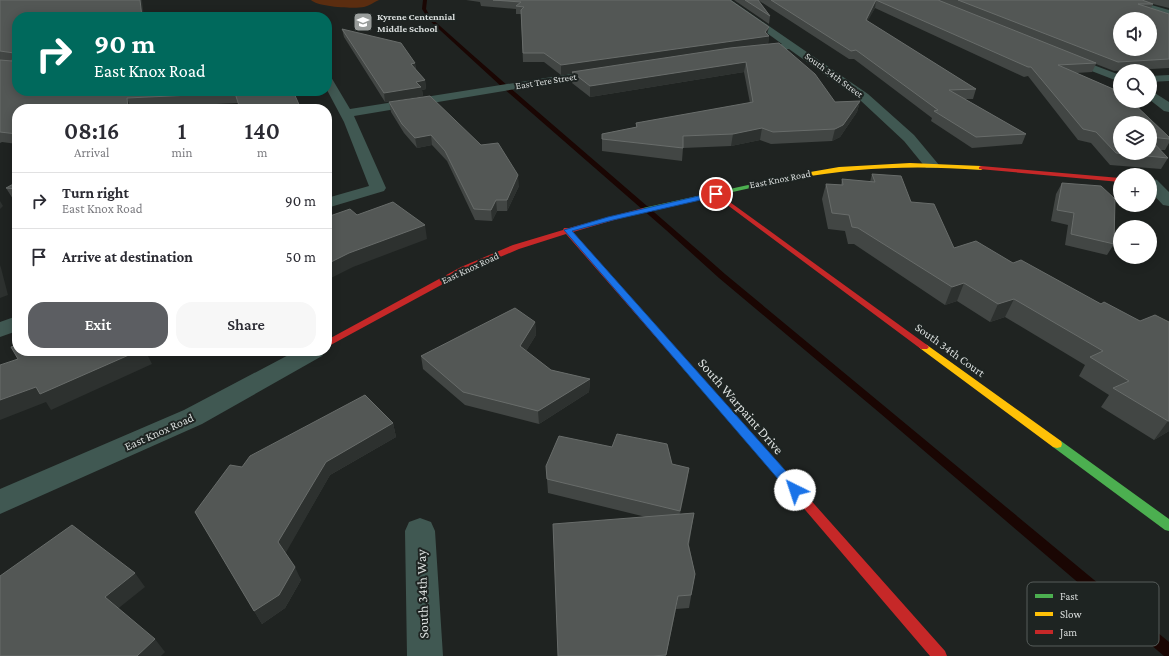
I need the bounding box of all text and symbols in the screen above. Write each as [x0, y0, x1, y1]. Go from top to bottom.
school or university icon: Kyrene Centennial Middle School [352, 11, 374, 33]
place label: Kyrene Centennial Middle School [377, 11, 455, 34]
map controls [1113, 12, 1157, 264]
button: sound [1113, 12, 1157, 56]
icon: right [28, 28, 80, 80]
text: 90 m [94, 28, 155, 59]
street label: South 34th Street [803, 50, 866, 100]
text: East Knox Road [94, 61, 206, 81]
button: search [1113, 64, 1157, 108]
street label: East Tere Street [515, 71, 578, 91]
button: layers [1113, 116, 1157, 160]
text: 08:16 [64, 117, 119, 144]
text: 1 [178, 117, 186, 144]
text: 140 [244, 117, 280, 144]
text: Arrival [74, 145, 109, 160]
text: min [172, 145, 192, 160]
text: m [257, 145, 267, 160]
street label: East Knox Road [749, 168, 812, 190]
button: + [1113, 168, 1157, 212]
pin [699, 177, 733, 211]
icon: arrive [705, 183, 727, 205]
text: Turn right [62, 185, 129, 201]
icon: right [28, 190, 50, 212]
text: 90 m [285, 193, 316, 209]
text: East Knox Road [62, 201, 143, 216]
button: − [1113, 220, 1157, 264]
icon: arrive [28, 246, 50, 268]
text: Arrive at destination [62, 249, 193, 265]
text: 50 m [286, 249, 316, 265]
street label: East Knox Road [440, 250, 501, 286]
button: Exit [28, 302, 168, 348]
button: Share [176, 302, 316, 348]
street label: South 34th Court [912, 320, 988, 381]
street label: South Warpaint Drive [695, 355, 787, 457]
street label: East Knox Road [122, 410, 196, 454]
position arrow [774, 469, 816, 511]
street label: South 34th Way [412, 549, 432, 639]
legend [1027, 582, 1159, 646]
text: Fast [1060, 590, 1079, 602]
text: Slow [1060, 608, 1082, 620]
text: Jam [1059, 626, 1077, 639]

